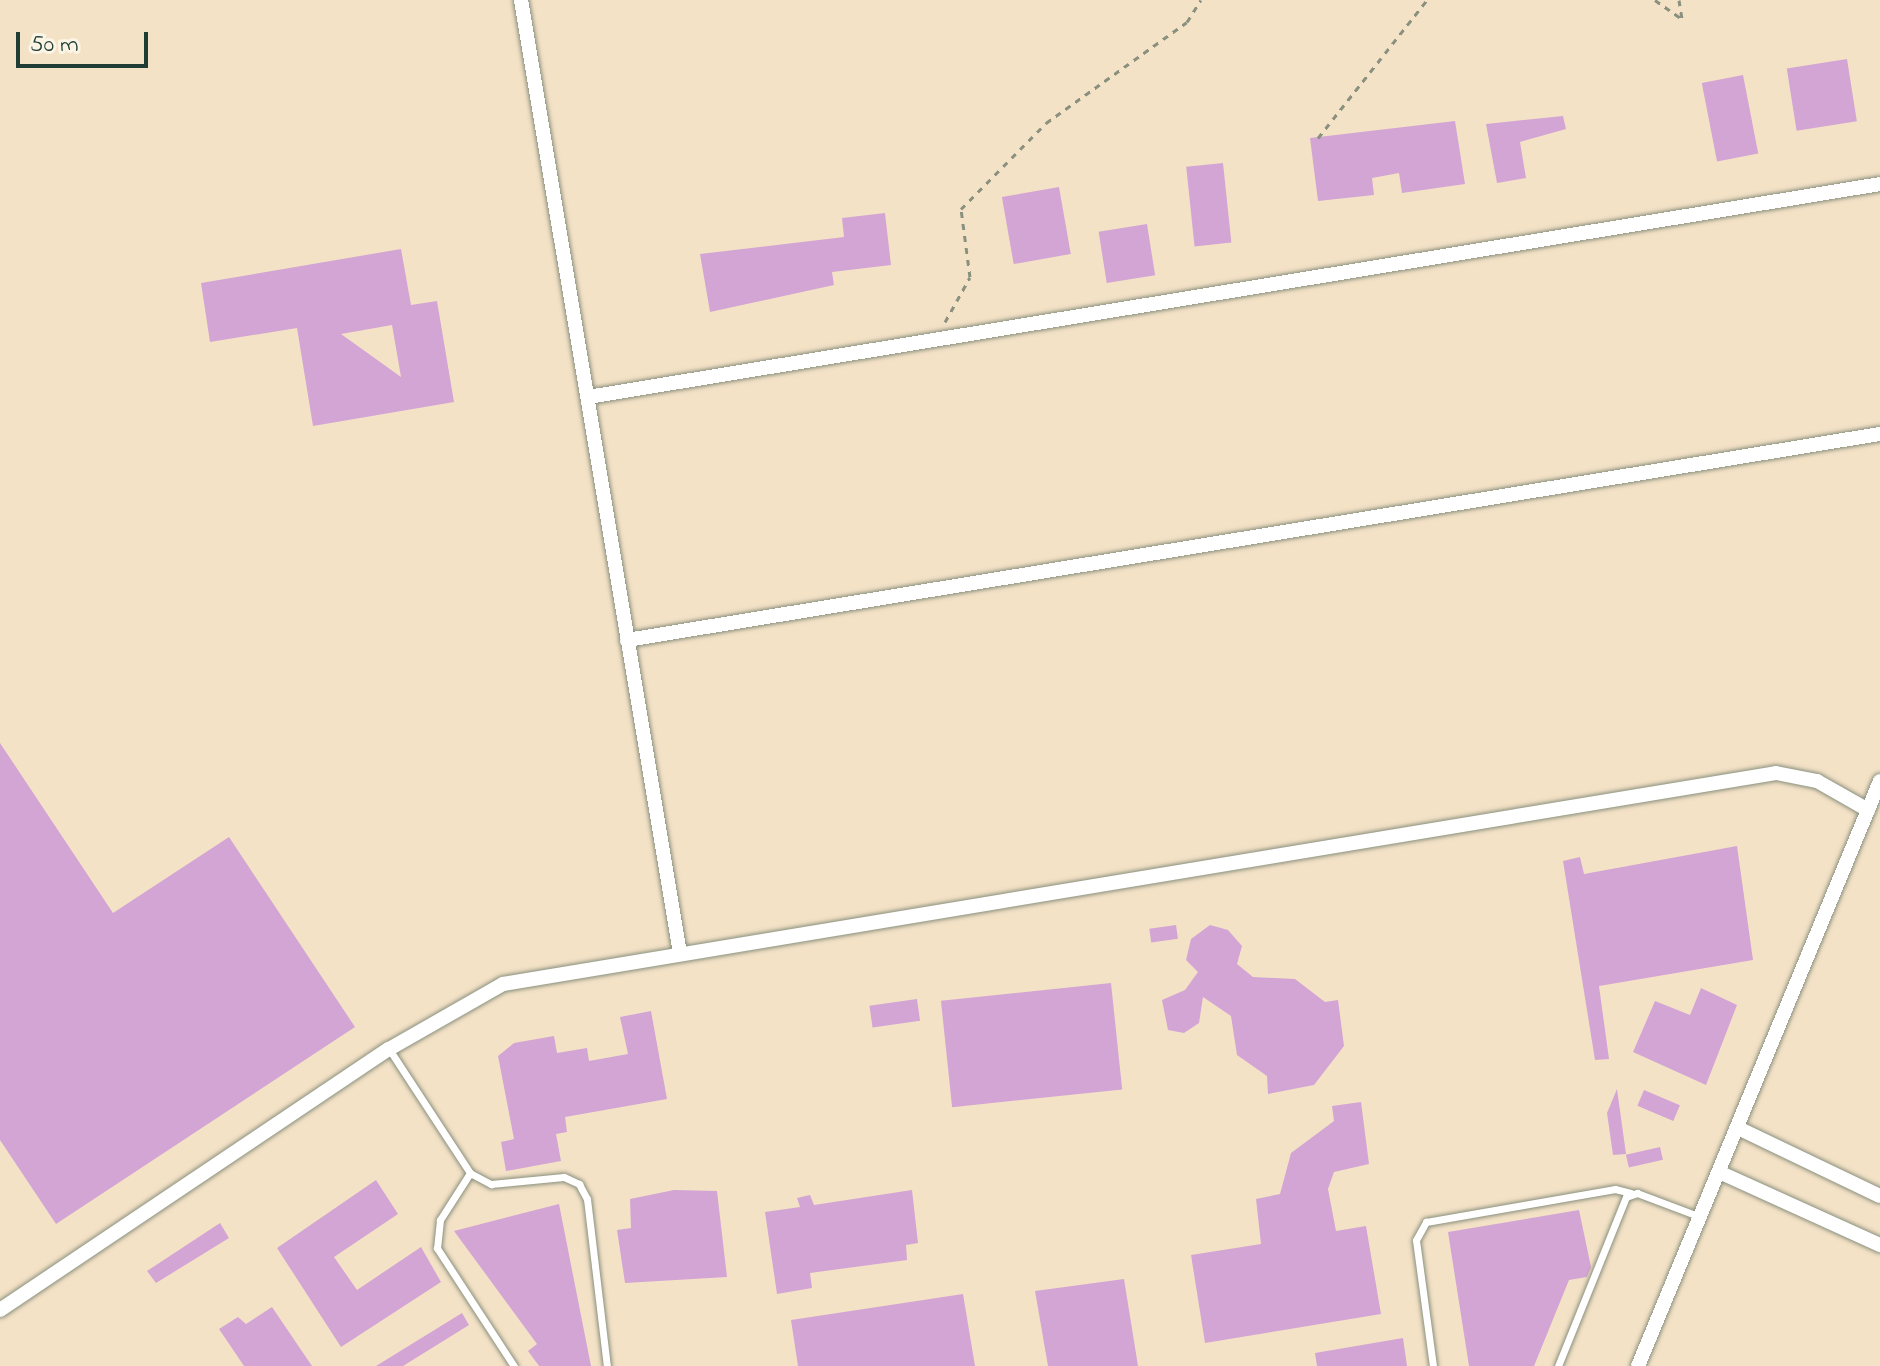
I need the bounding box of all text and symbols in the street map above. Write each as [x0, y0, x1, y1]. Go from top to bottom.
scale bar [20, 16, 152, 66]
text: 50 m [30, 28, 79, 63]

